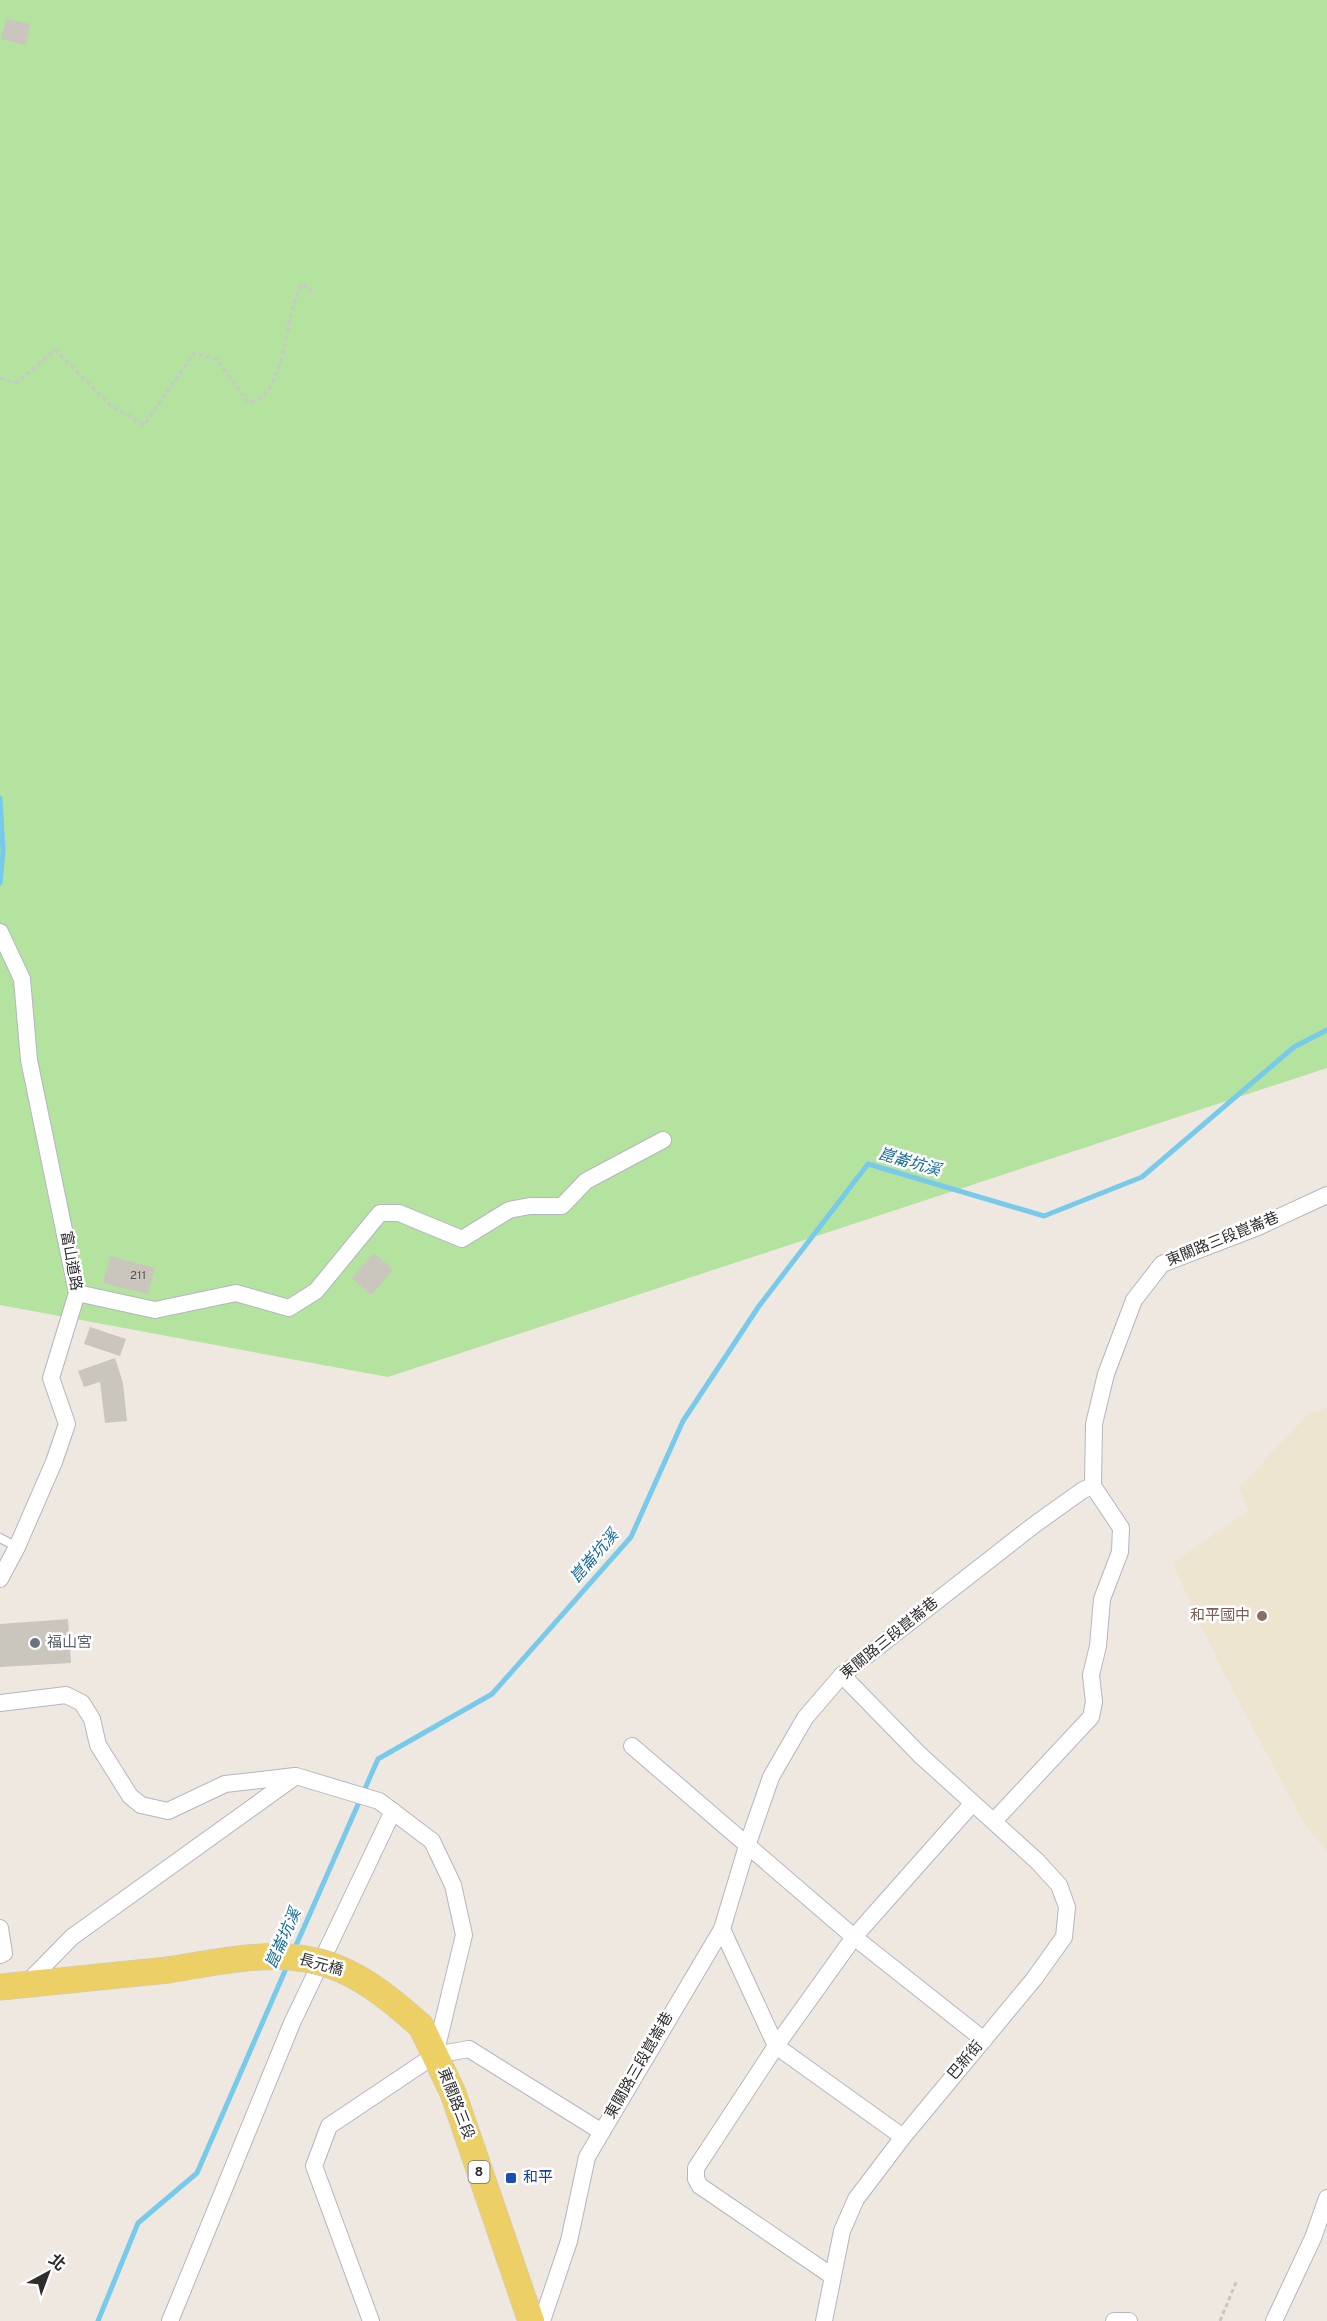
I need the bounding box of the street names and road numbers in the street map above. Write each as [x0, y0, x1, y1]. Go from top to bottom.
street label: 東關路三段崑崙巷 [1164, 1209, 1282, 1271]
street label: 富山道路 [55, 1230, 85, 1292]
street label: 東關路三段崑崙巷 [837, 1594, 943, 1684]
street label: 長元橋 [297, 1951, 345, 1981]
street label: 東關路三段崑崙巷 [602, 2009, 678, 2123]
street label: 巴新街 [944, 2038, 988, 2084]
street label: 東關路三段 [433, 2066, 477, 2142]
road number: 8 [468, 2161, 490, 2183]

